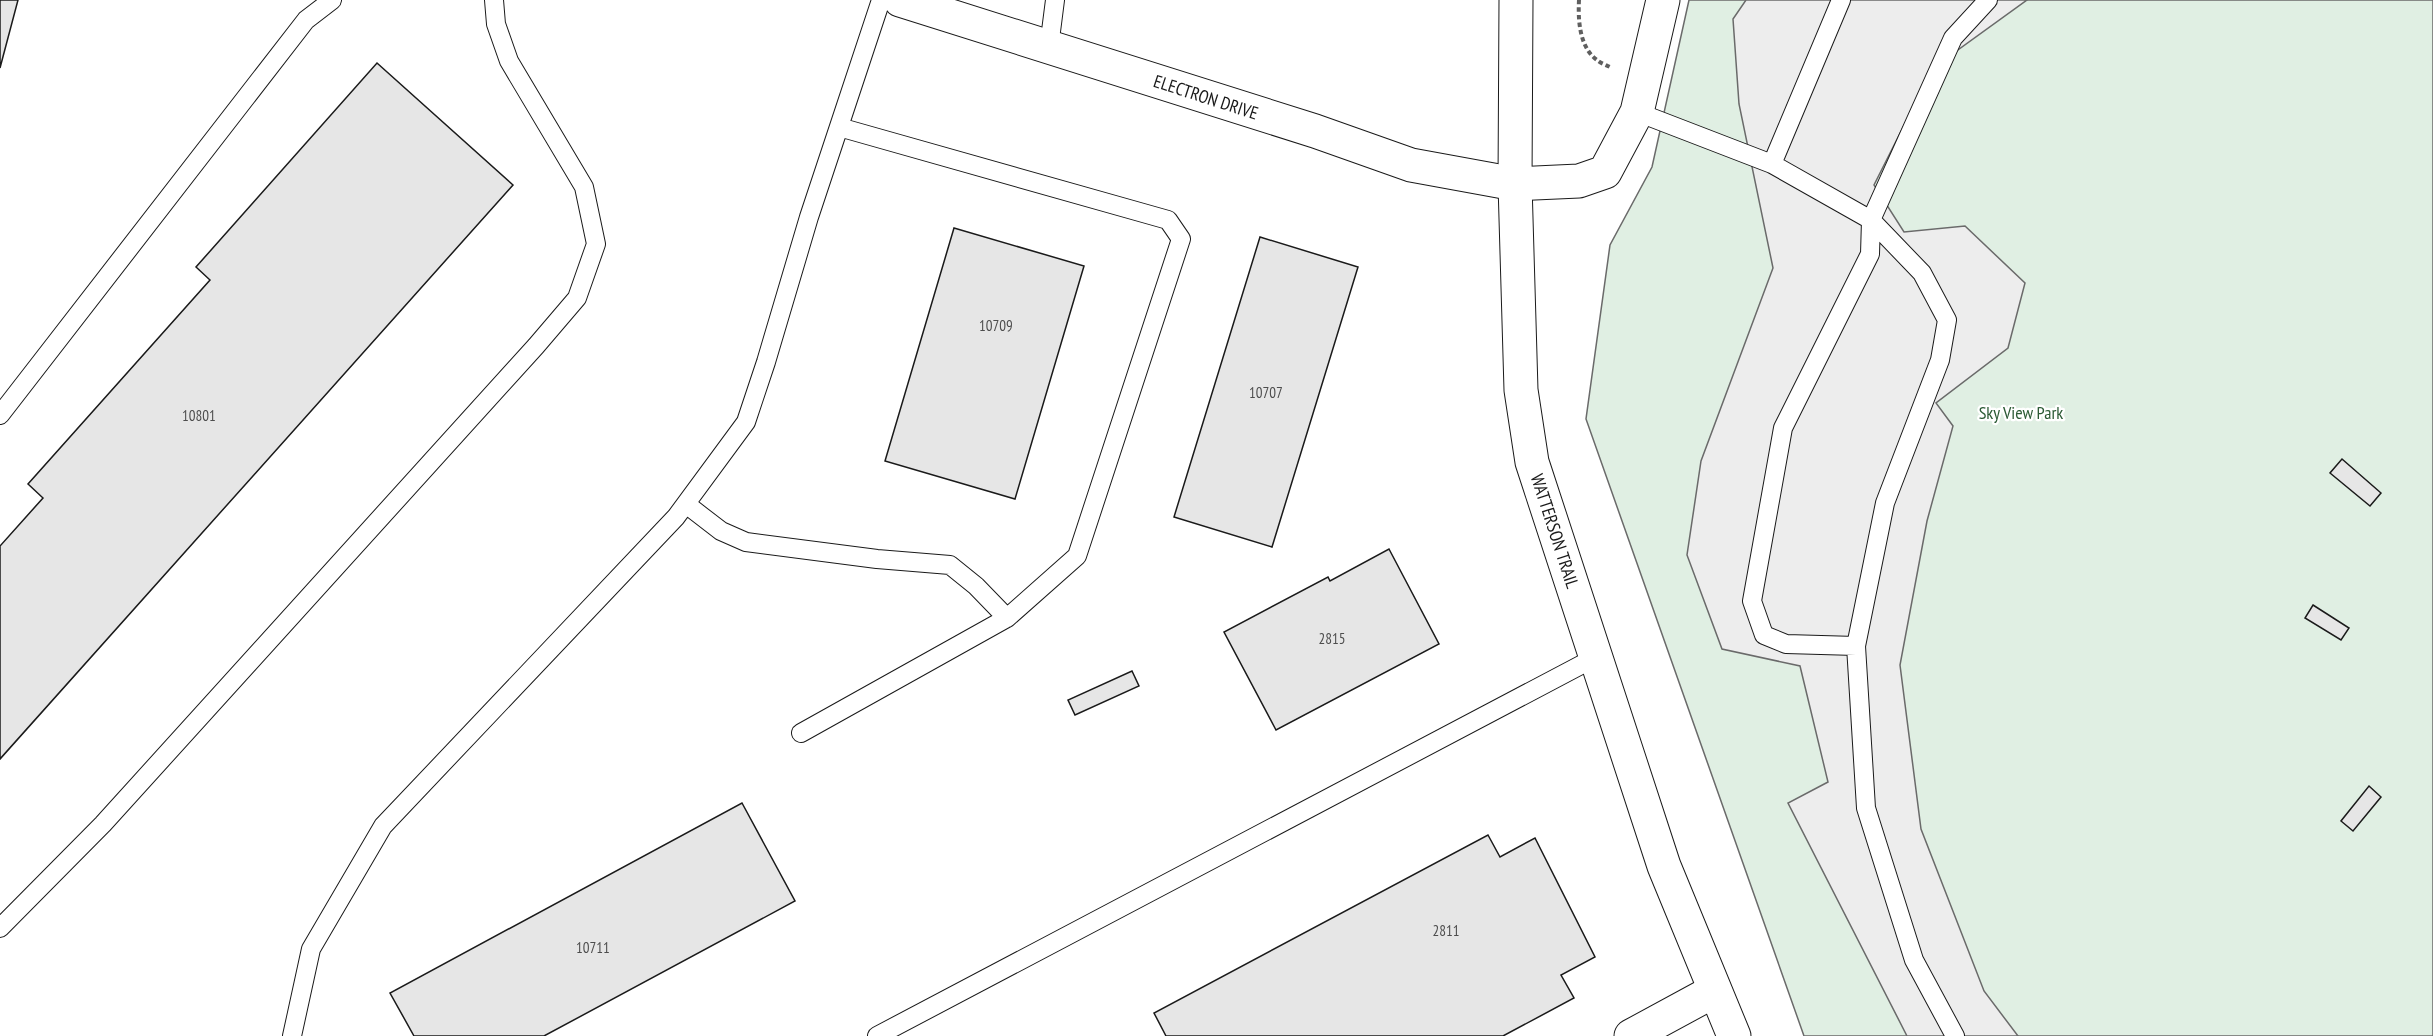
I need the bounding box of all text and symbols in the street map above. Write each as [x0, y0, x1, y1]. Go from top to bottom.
street label: ELECTRON DRIVE [1151, 69, 1261, 125]
house number: 10709 [979, 316, 1013, 335]
house number: 10707 [1249, 383, 1283, 402]
park label: Sky View Park [1979, 401, 2063, 424]
house number: 10801 [182, 406, 216, 425]
street label: WATTERSON TRAIL [1526, 471, 1584, 592]
house number: 2815 [1318, 629, 1346, 648]
house number: 2811 [1432, 921, 1460, 940]
house number: 10711 [576, 938, 610, 957]

